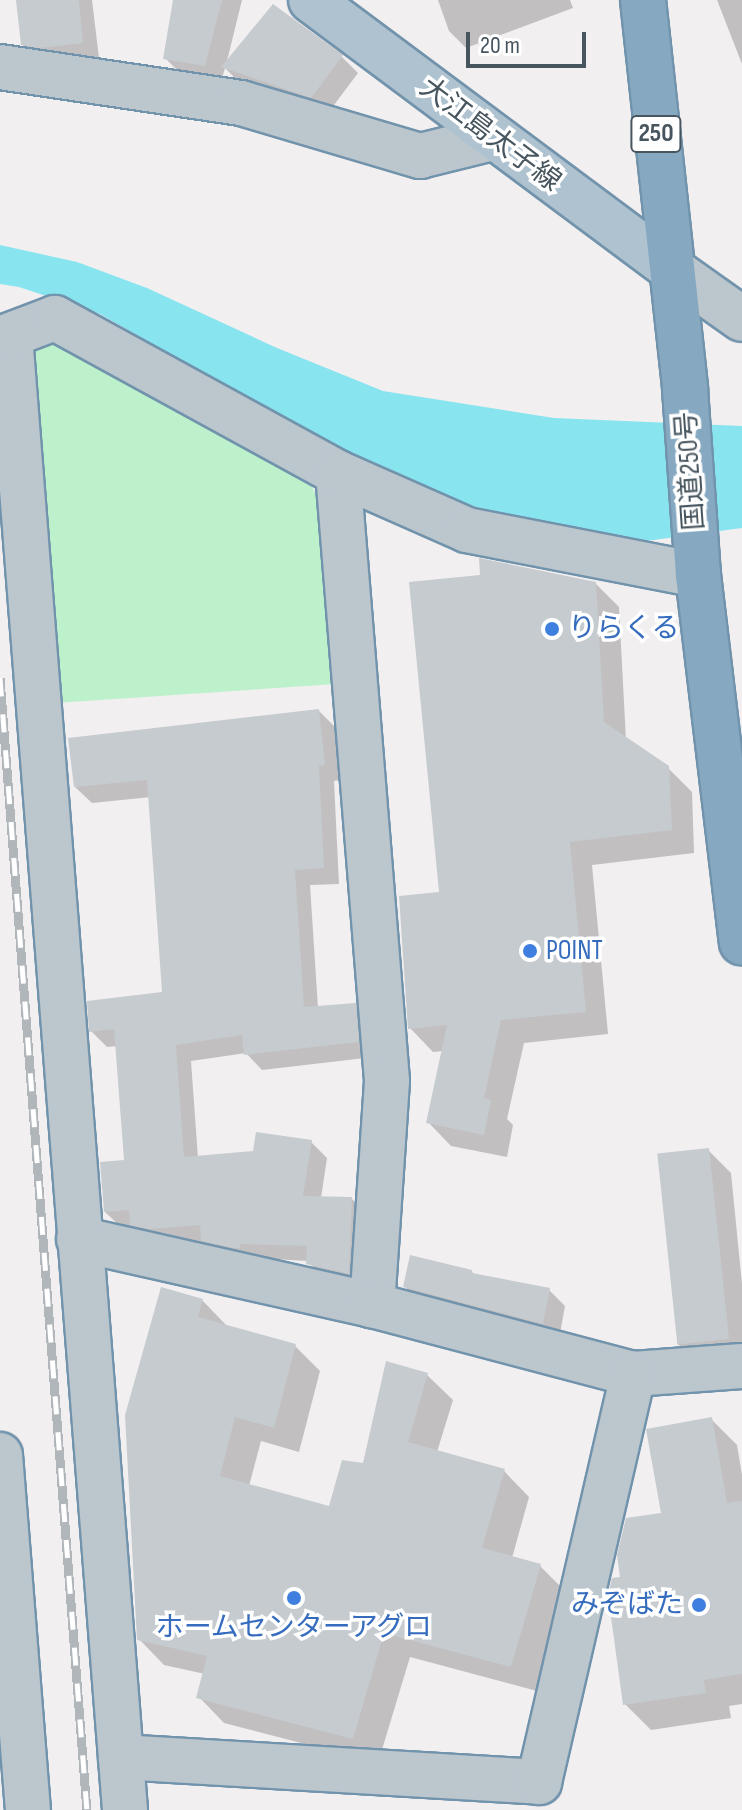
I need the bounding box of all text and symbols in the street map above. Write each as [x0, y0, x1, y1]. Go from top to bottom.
scale bar [470, 16, 590, 66]
text: 20 m [480, 31, 520, 60]
street label: 大江島太子線 [413, 71, 567, 199]
road number: 250 [630, 112, 682, 156]
street label: 国道250号 [670, 410, 712, 532]
place label: りらくる [568, 612, 680, 646]
marker: りらくる [543, 620, 561, 638]
place label: POINT [546, 934, 603, 968]
marker: POINT [521, 942, 539, 960]
place label: みぞばた [571, 1588, 683, 1622]
marker: ホームセンターアグロ [285, 1589, 303, 1607]
marker: みぞばた [690, 1596, 708, 1614]
place label: ホームセンターアグロ [154, 1611, 434, 1645]

